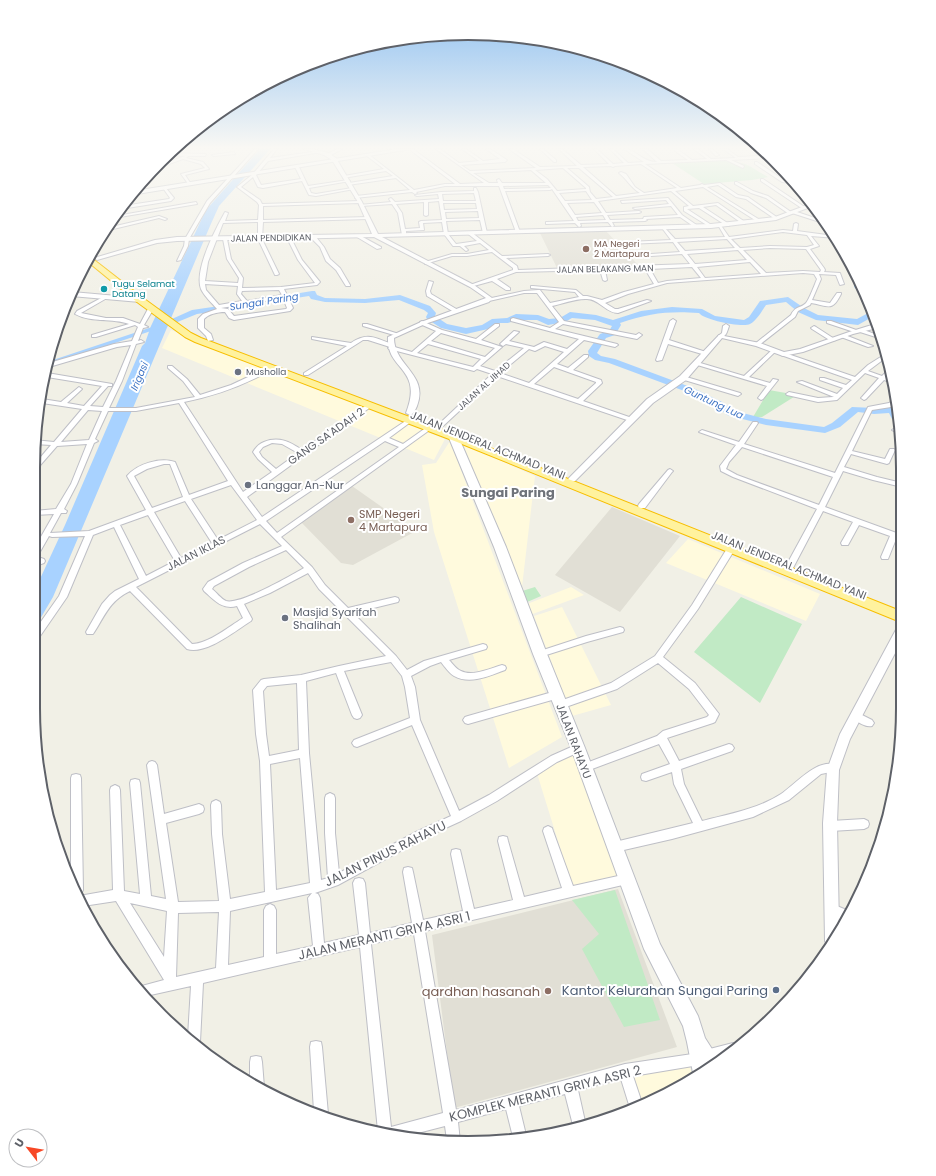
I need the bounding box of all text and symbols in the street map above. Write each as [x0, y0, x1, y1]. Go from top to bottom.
street label: JALAN PENDIDIKAN [231, 231, 311, 245]
place label: MA Negeri 2 Martapura [594, 238, 649, 260]
marker: MA Negeri 2 Martapura [581, 244, 591, 254]
street label: JALAN BELAKANG MAN [556, 262, 654, 276]
place label: Tugu Selamat Datang [112, 278, 175, 300]
marker: Tugu Selamat Datang [99, 284, 109, 294]
water label: Sungai Paring [229, 289, 300, 314]
water label: Irigasi [127, 359, 152, 393]
street label: JALAN AL JIHAD [455, 359, 513, 413]
place label: Musholla [246, 366, 286, 378]
marker: Musholla [233, 367, 243, 377]
water label: Guntung Lua [682, 382, 746, 423]
street label: GANG SA'ADAH 2 [284, 404, 368, 468]
street label: JALAN JENDERAL ACHMAD YANI [408, 407, 568, 483]
place label: Langgar An-Nur [256, 477, 344, 493]
marker: Langgar An-Nur [243, 480, 253, 490]
district label: Sungai Paring [461, 483, 555, 502]
place label: SMP Negeri 4 Martapura [359, 506, 427, 535]
marker: SMP Negeri 4 Martapura [346, 515, 356, 525]
street label: JALAN JENDERAL ACHMAD YANI [709, 527, 869, 603]
street label: JALAN IKLAS [164, 531, 228, 575]
place label: Masjid Syarifah Shalihah [293, 604, 376, 633]
marker: Masjid Syarifah Shalihah [280, 613, 290, 623]
street label: JALAN RAHAYU [552, 701, 596, 781]
street label: JALAN PINUS RAHAYU [321, 816, 449, 891]
street label: JALAN MERANTI GRIYA ASRI 1 [296, 906, 472, 965]
place label: Kantor Kelurahan Sungai Paring [562, 981, 768, 1000]
place label: qardhan hasanah [422, 982, 540, 1001]
marker: Kantor Kelurahan Sungai Paring [771, 985, 781, 995]
marker: qardhan hasanah [543, 986, 553, 996]
street label: KOMPLEK MERANTI GRIYA ASRI 2 [447, 1060, 643, 1127]
north arrow [8, 1128, 48, 1168]
text: U [11, 1135, 28, 1150]

